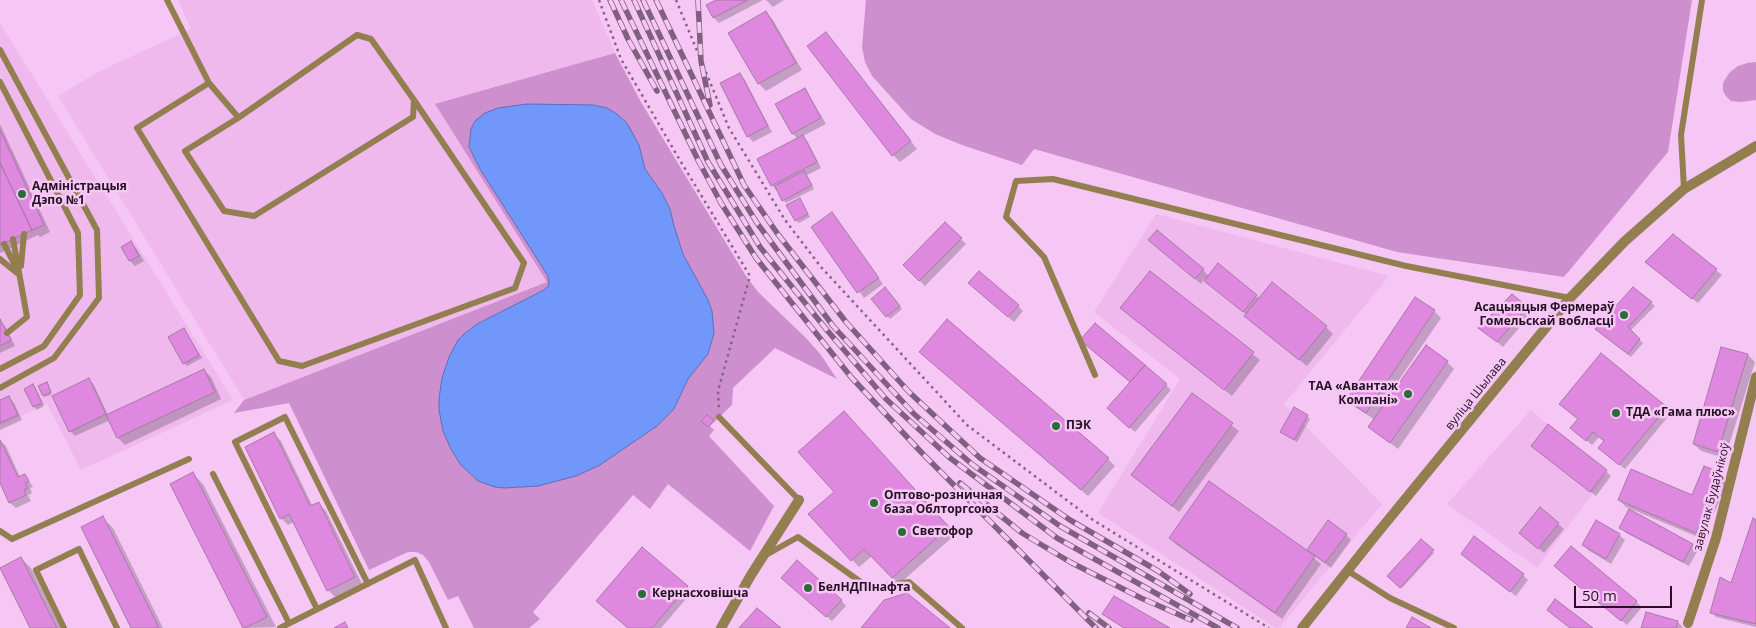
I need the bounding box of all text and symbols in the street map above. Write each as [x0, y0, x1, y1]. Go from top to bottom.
place label: Адміністрацыя Дэпо №1 [32, 180, 127, 208]
marker: Адміністрацыя Дэпо №1 [16, 188, 28, 200]
place label: Асацыяцыя Фермераў Гомельскай вобласці [1474, 301, 1614, 329]
marker: Асацыяцыя Фермераў Гомельскай вобласці [1618, 309, 1630, 321]
street label: вуліца Шылава [1442, 355, 1510, 433]
place label: ТАА «Авантаж Компані» [1309, 380, 1398, 408]
marker: ТАА «Авантаж Компані» [1402, 388, 1414, 400]
place label: ТДА «Гама плюс» [1626, 406, 1735, 420]
marker: ТДА «Гама плюс» [1610, 407, 1622, 419]
place label: ПЭК [1066, 419, 1091, 433]
marker: ПЭК [1050, 420, 1062, 432]
street label: завулак Будаўнікоў [1691, 441, 1733, 553]
place label: Оптово-розничная база Облторгсоюз [884, 489, 1003, 517]
marker: Оптово-розничная база Облторгсоюз [868, 497, 880, 509]
place label: Светофор [912, 525, 973, 539]
marker: Светофор [896, 526, 908, 538]
scale bar [1576, 576, 1674, 608]
place label: БелНДПІнафта [818, 581, 911, 595]
marker: БелНДПІнафта [802, 582, 814, 594]
text: 50 m [1582, 585, 1617, 605]
place label: Кернасховішча [652, 587, 748, 601]
marker: Кернасховішча [636, 588, 648, 600]

